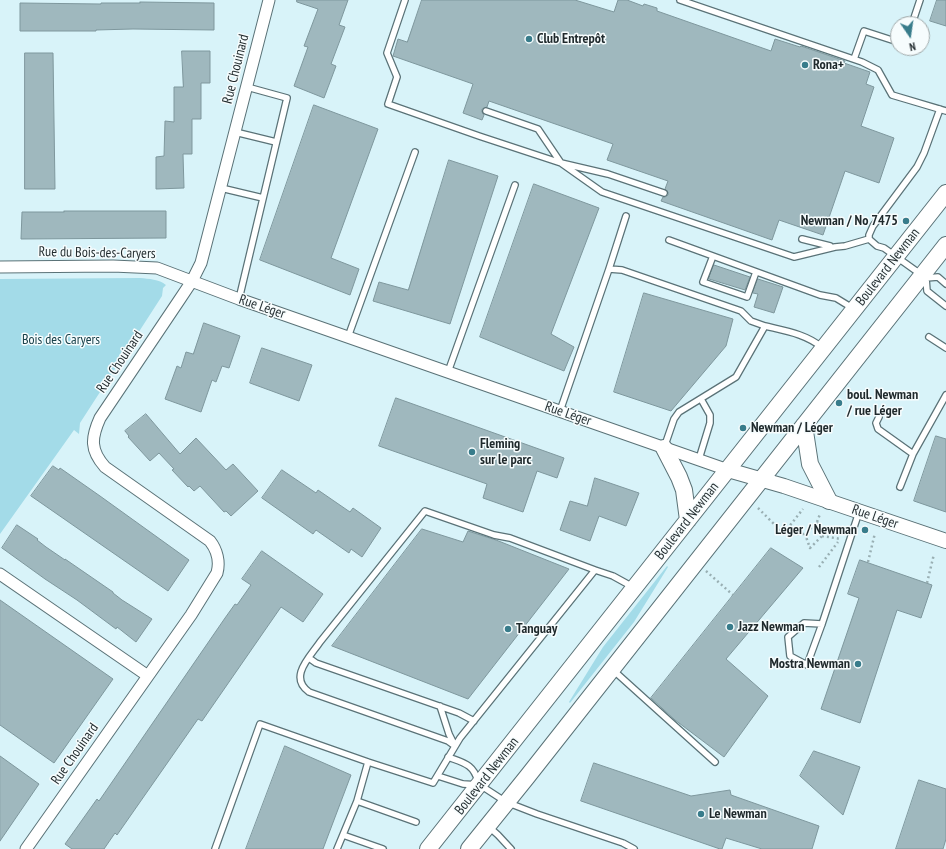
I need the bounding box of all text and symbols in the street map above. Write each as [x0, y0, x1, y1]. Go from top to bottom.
north arrow [890, 16, 930, 56]
place label: Club Entrepôt [537, 31, 605, 47]
street label: Rue Chouinard [219, 33, 253, 105]
marker: Club Entrepôt [524, 34, 534, 44]
text: N [908, 39, 917, 54]
place label: Rona+ [813, 57, 844, 73]
marker: Rona+ [800, 60, 810, 70]
place label: Newman / No 7475 [801, 213, 898, 229]
marker: Newman / No 7475 [901, 216, 911, 226]
street label: Boulevard Newman [853, 225, 923, 309]
street label: Rue du Bois-des-Caryers [38, 244, 156, 262]
street label: Rue Léger [237, 291, 287, 323]
street label: Rue Chouinard [93, 328, 147, 396]
park label: Bois des Caryers [22, 332, 100, 348]
place label: boul. Newman / rue Léger [847, 387, 918, 420]
street label: Rue Léger [543, 398, 593, 430]
marker: boul. Newman / rue Léger [834, 398, 844, 408]
place label: Newman / Léger [751, 420, 833, 436]
marker: Newman / Léger [738, 423, 748, 433]
place label: Fleming sur le parc [480, 436, 531, 468]
marker: Fleming sur le parc [467, 447, 477, 457]
street label: Boulevard Newman [652, 479, 722, 563]
street label: Rue Léger [850, 501, 900, 533]
place label: Léger / Newman [775, 522, 857, 538]
marker: Léger / Newman [860, 525, 870, 535]
place label: Jazz Newman [738, 619, 805, 635]
place label: Tanguay [516, 621, 557, 637]
marker: Jazz Newman [725, 622, 735, 632]
marker: Tanguay [503, 624, 513, 634]
place label: Mostra Newman [770, 656, 850, 672]
marker: Mostra Newman [853, 659, 863, 669]
street label: Rue Chouinard [48, 720, 102, 788]
street label: Boulevard Newman [452, 734, 522, 818]
place label: Le Newman [709, 806, 767, 822]
marker: Le Newman [696, 809, 706, 819]

